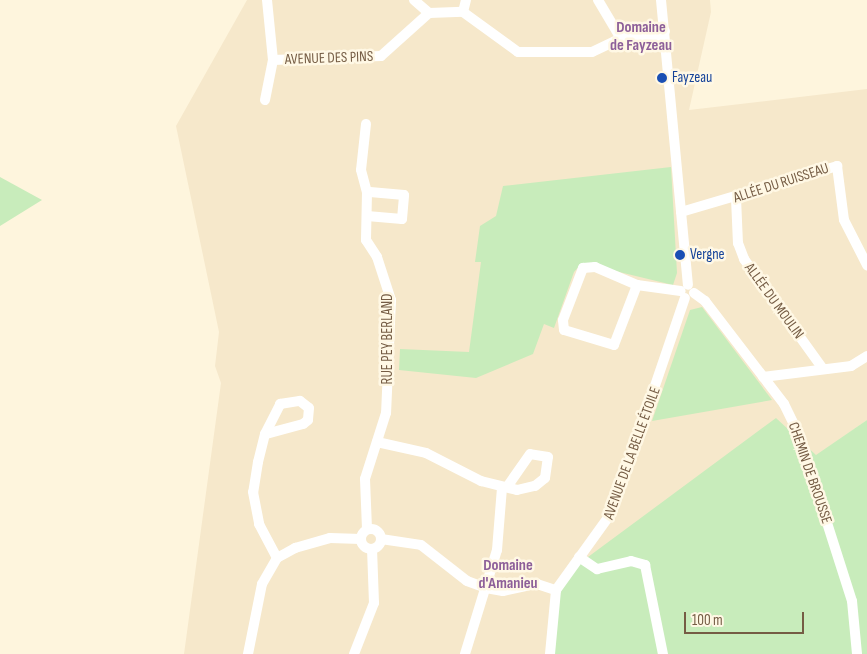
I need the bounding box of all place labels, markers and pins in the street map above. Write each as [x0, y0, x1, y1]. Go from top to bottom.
place label: Fayzeau [672, 69, 712, 87]
marker: Fayzeau [656, 72, 668, 84]
place label: Vergne [690, 246, 725, 264]
marker: Vergne [674, 249, 686, 261]

